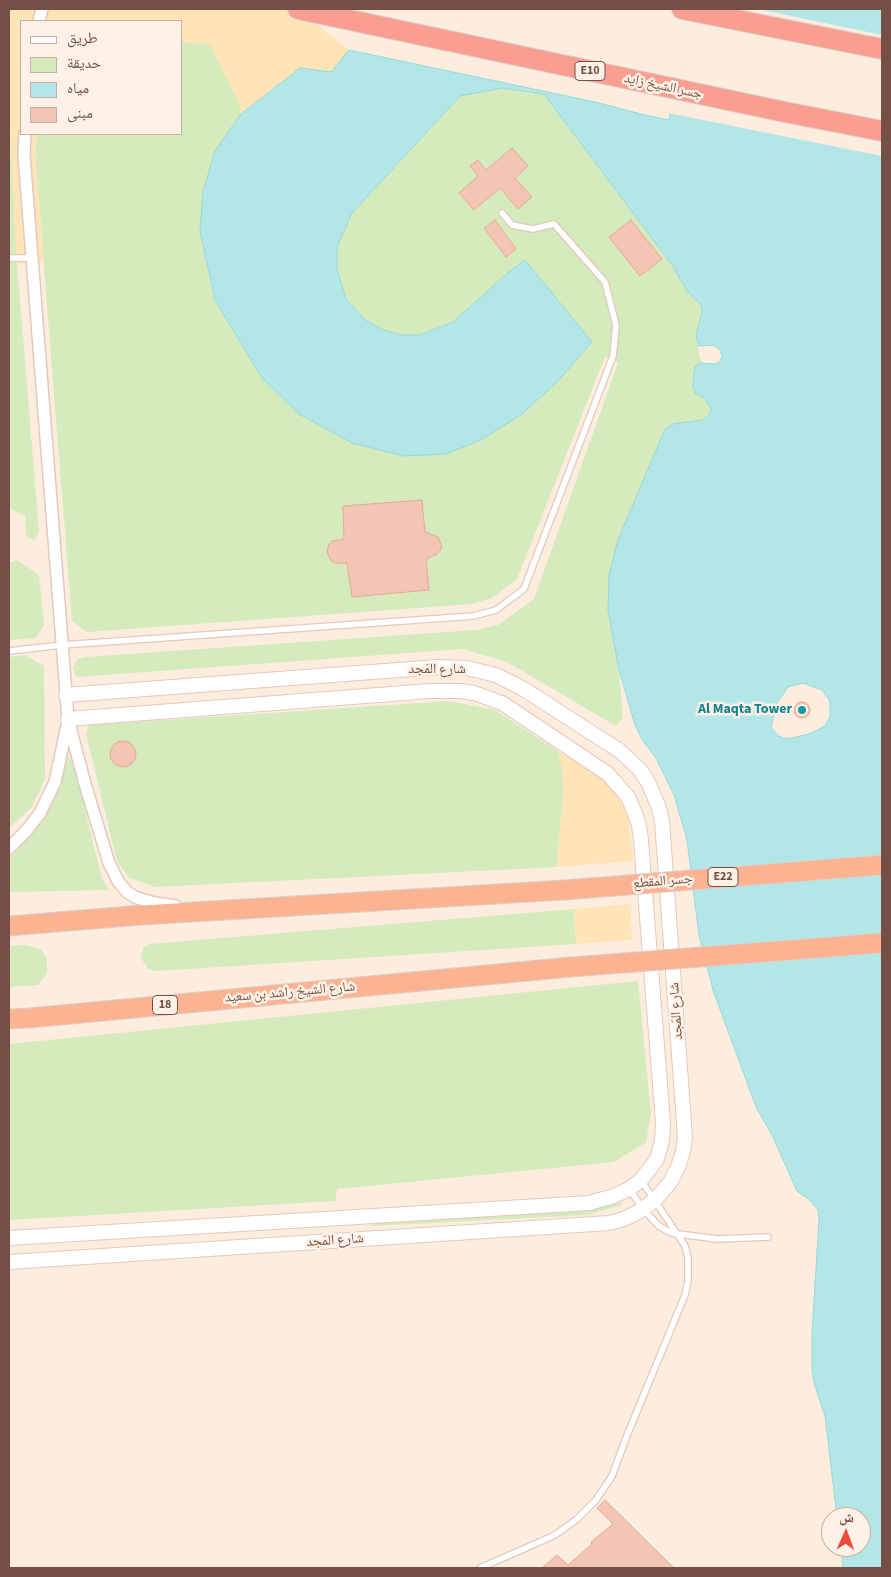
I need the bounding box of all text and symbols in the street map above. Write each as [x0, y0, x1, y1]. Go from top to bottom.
legend [20, 20, 182, 135]
text: طريق [67, 28, 98, 49]
text: حديقة [67, 53, 101, 74]
road number: E10 [575, 61, 605, 80]
street label: جسر الشيخ زايد [622, 71, 704, 103]
text: مياه [67, 78, 89, 99]
text: مبنى [67, 103, 93, 124]
street label: شارع المَجد [408, 662, 466, 678]
place label: Al Maqta Tower [698, 702, 792, 718]
marker: Al Maqta Tower [796, 704, 808, 716]
road number: E22 [708, 868, 738, 886]
street label: جسر المقطع [633, 871, 693, 893]
street label: شارع الشيخ راشد بن سعيد [224, 979, 356, 1007]
street label: شارع المَجد [667, 982, 687, 1040]
road number: 18 [152, 996, 178, 1014]
street label: شارع المَجد [306, 1231, 364, 1251]
north arrow [821, 1507, 871, 1557]
text: ش [839, 1508, 854, 1528]

